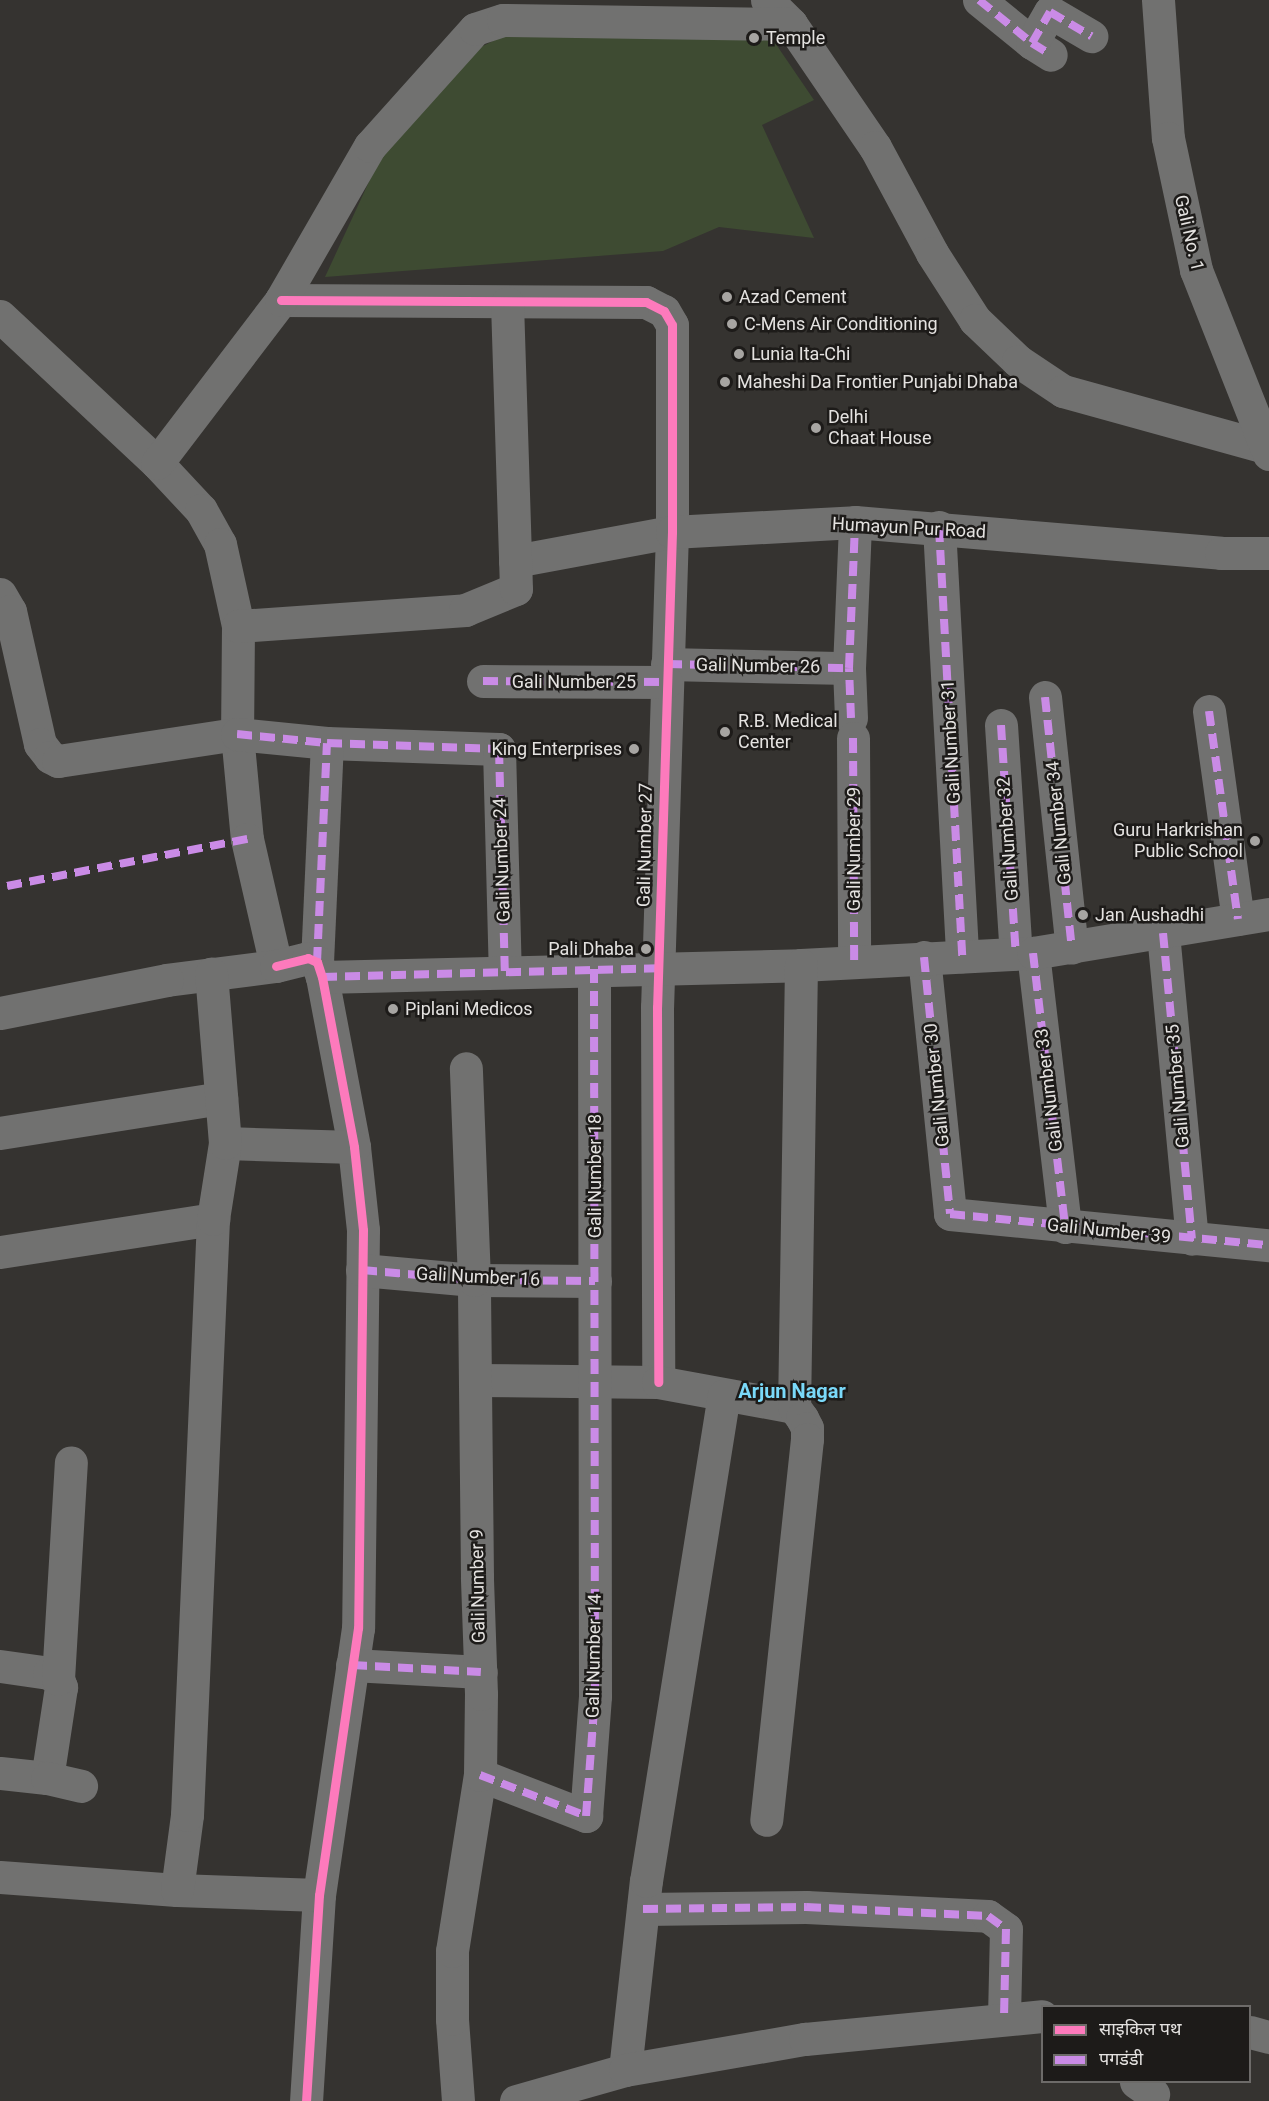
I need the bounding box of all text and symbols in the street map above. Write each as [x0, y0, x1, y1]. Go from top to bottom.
place label: Temple [766, 27, 825, 49]
marker: Temple [747, 31, 761, 45]
street label: Gali No. 1 [1170, 193, 1208, 273]
place label: Azad Cement [739, 286, 847, 308]
marker: Azad Cement [720, 290, 734, 304]
place label: C-Mens Air Conditioning [744, 313, 938, 335]
marker: C-Mens Air Conditioning [725, 317, 739, 331]
place label: Lunia Ita-Chi [751, 343, 850, 365]
marker: Lunia Ita-Chi [732, 347, 746, 361]
place label: Maheshi Da Frontier Punjabi Dhaba [737, 371, 1018, 393]
marker: Maheshi Da Frontier Punjabi Dhaba [718, 375, 732, 389]
place label: Delhi Chaat House [828, 407, 931, 450]
marker: Delhi Chaat House [809, 421, 823, 435]
street label: Humayun Pur Road [831, 513, 987, 543]
street label: Gali Number 26 [696, 654, 820, 678]
street label: Gali Number 25 [512, 671, 636, 693]
street label: Gali Number 31 [937, 679, 965, 805]
place label: R.B. Medical Center [738, 711, 838, 754]
marker: R.B. Medical Center [716, 723, 734, 741]
place label: King Enterprises [491, 738, 622, 760]
marker: King Enterprises [627, 742, 641, 756]
street label: Gali Number 34 [1042, 760, 1076, 886]
street label: Gali Number 32 [993, 776, 1023, 902]
street label: Gali Number 27 [633, 783, 657, 907]
street label: Gali Number 29 [843, 787, 865, 911]
street label: Gali Number 24 [489, 798, 515, 922]
place label: Guru Harkrishan Public School [1113, 820, 1243, 862]
marker: Guru Harkrishan Public School [1248, 834, 1262, 848]
place label: Jan Aushadhi [1095, 904, 1204, 926]
marker: Jan Aushadhi [1076, 908, 1090, 922]
place label: Pali Dhaba [548, 938, 634, 960]
marker: Pali Dhaba [639, 942, 653, 956]
place label: Piplani Medicos [405, 998, 533, 1020]
marker: Piplani Medicos [386, 1002, 400, 1016]
street label: Gali Number 30 [920, 1022, 954, 1148]
street label: Gali Number 35 [1162, 1023, 1194, 1149]
street label: Gali Number 33 [1031, 1027, 1067, 1153]
street label: Gali Number 18 [584, 1114, 606, 1238]
street label: Gali Number 39 [1046, 1214, 1172, 1248]
street label: Gali Number 16 [415, 1263, 541, 1291]
district label: Arjun Nagar [738, 1379, 846, 1403]
street label: Gali Number 9 [466, 1529, 490, 1643]
street label: Gali Number 14 [582, 1594, 606, 1718]
legend [1041, 2005, 1251, 2083]
text: साइकिल पथ [1099, 2018, 1182, 2039]
text: पगडंडी [1099, 2048, 1143, 2069]

